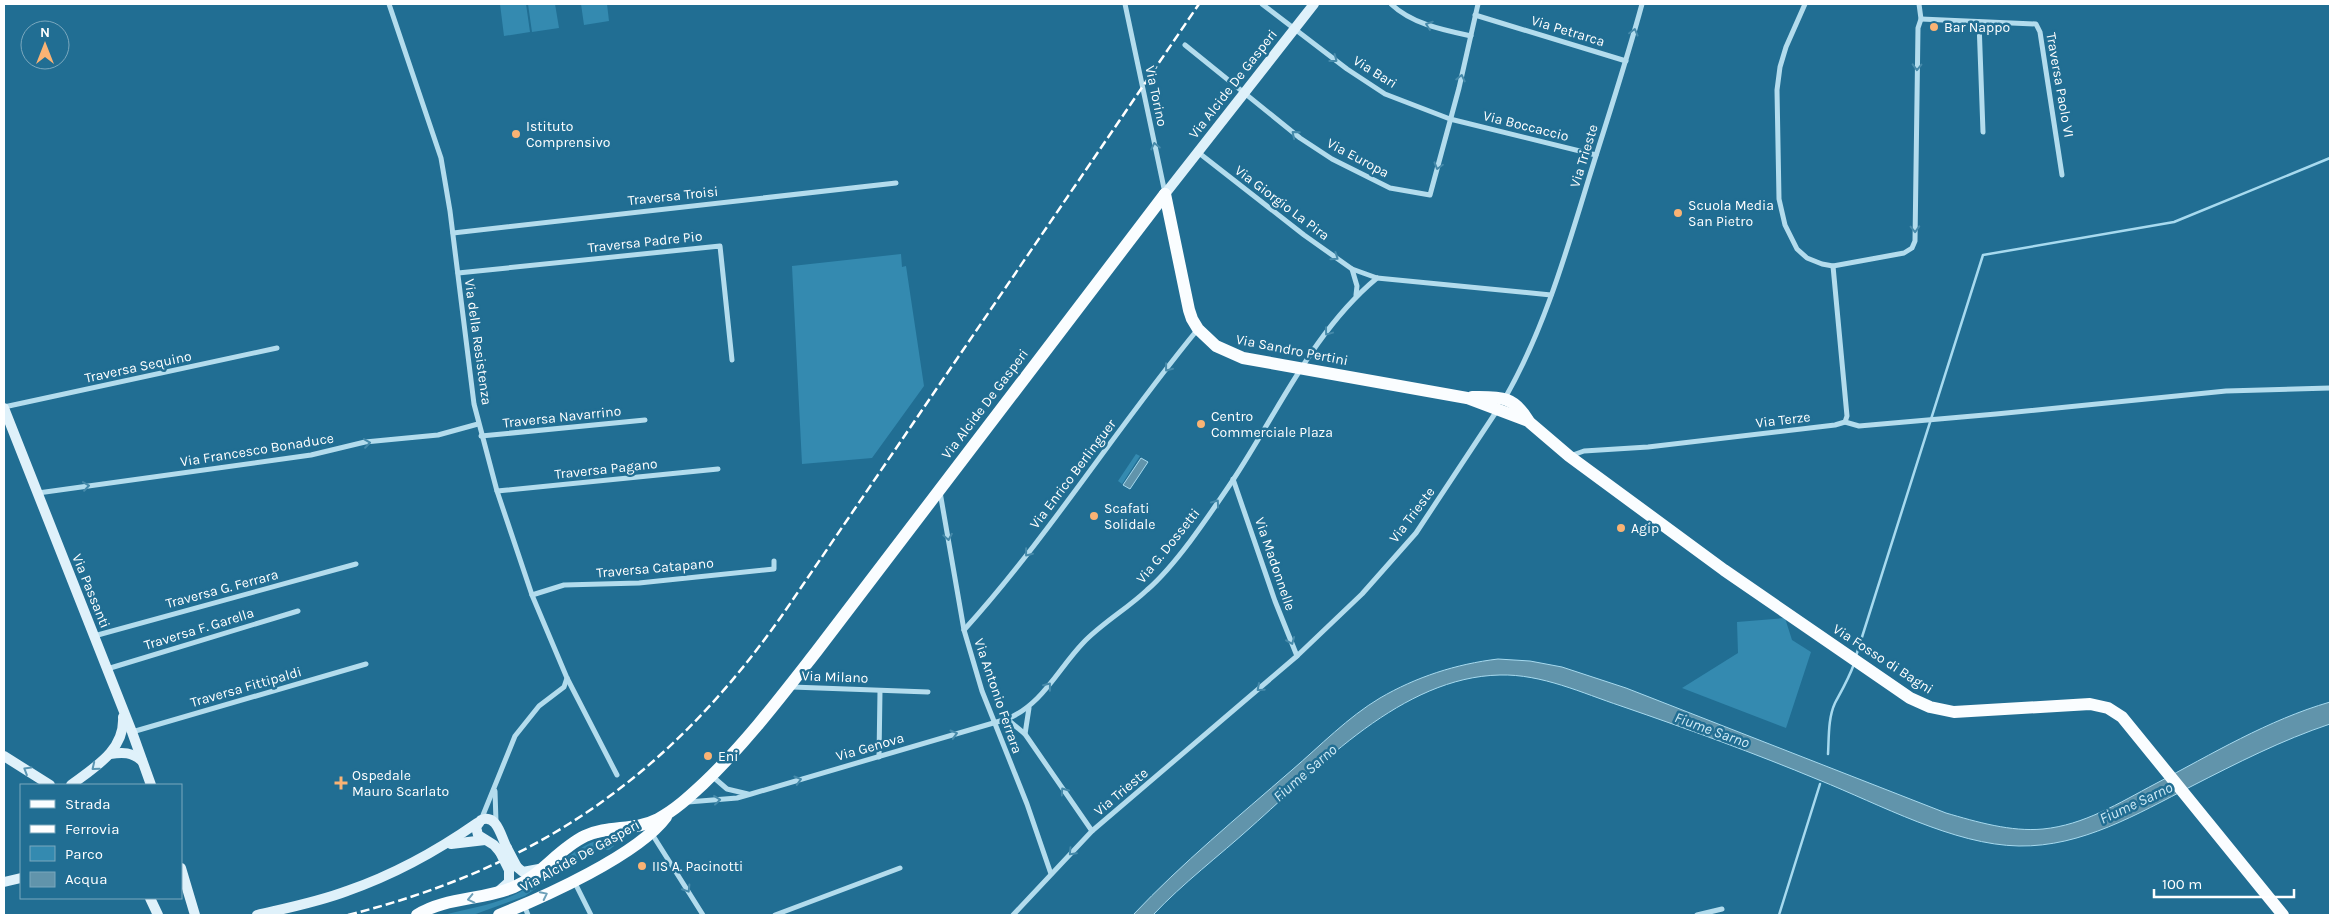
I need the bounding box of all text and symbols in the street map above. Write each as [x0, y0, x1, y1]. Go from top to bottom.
street label: Via Petrarca [1529, 12, 1607, 50]
place label: Bar Nappo [1944, 19, 2010, 36]
north arrow [20, 20, 70, 70]
one-way arrow [1425, 21, 1433, 31]
marker: Bar Nappo [1928, 21, 1940, 33]
text: N [40, 24, 50, 41]
street label: Via Alcide De Gasperi [1185, 26, 1281, 142]
one-way arrow [1628, 28, 1639, 37]
street label: Traversa Paolo VI [2042, 31, 2078, 139]
street label: Via Bari [1350, 52, 1400, 92]
one-way arrow [1328, 53, 1338, 62]
street label: Via Torino [1141, 64, 1171, 128]
one-way arrow [1912, 64, 1922, 71]
one-way arrow [1455, 73, 1466, 82]
street label: Via Boccaccio [1481, 107, 1571, 145]
place label: Istituto Comprensivo [526, 118, 610, 151]
street label: Via Trieste [1566, 122, 1602, 190]
marker: Istituto Comprensivo [510, 128, 522, 140]
one-way arrow [1292, 131, 1301, 139]
street label: Via Europa [1324, 135, 1392, 181]
one-way arrow [1150, 142, 1161, 150]
street label: Via Giorgio La Pira [1231, 162, 1333, 244]
one-way arrow [1434, 162, 1444, 170]
street label: Traversa Troisi [627, 183, 719, 209]
place label: Scuola Media San Pietro [1688, 197, 1774, 230]
marker: Scuola Media San Pietro [1672, 207, 1684, 219]
one-way arrow [1910, 226, 1920, 234]
street label: Traversa Padre Pio [587, 228, 703, 256]
one-way arrow [1329, 251, 1339, 260]
street label: Via della Resistenza [461, 278, 495, 406]
one-way arrow [1326, 326, 1334, 335]
street label: Via Sandro Pertini [1234, 331, 1350, 369]
street label: Via Alcide De Gasperi [938, 346, 1032, 462]
street label: Traversa Sequino [83, 347, 193, 387]
one-way arrow [1166, 362, 1174, 371]
street label: Traversa Navarrino [502, 402, 622, 432]
place label: Centro Commerciale Plaza [1211, 408, 1333, 441]
street label: Via Terze [1755, 408, 1811, 432]
street label: Via Enrico Berlinguer [1026, 415, 1120, 532]
marker: Centro Commerciale Plaza [1195, 418, 1207, 430]
street label: Via Francesco Bonaduce [179, 429, 335, 471]
one-way arrow [363, 438, 372, 448]
street label: Traversa Pagano [554, 455, 658, 483]
one-way arrow [82, 482, 90, 492]
street label: Via Trieste [1386, 484, 1438, 546]
one-way arrow [1210, 499, 1219, 509]
place label: Scafati Solidale [1104, 500, 1155, 533]
street label: Via G. Dossetti [1133, 505, 1203, 587]
marker: Scafati Solidale [1088, 510, 1100, 522]
street label: Via Madonnelle [1251, 515, 1299, 613]
place label: Agip [1631, 520, 1659, 537]
marker: Agip [1615, 522, 1627, 534]
one-way arrow [942, 533, 952, 542]
one-way arrow [1025, 547, 1033, 556]
street label: Via Passanti [68, 551, 114, 631]
street label: Traversa Catapano [596, 554, 714, 582]
street label: Traversa G. Ferrara [164, 566, 280, 612]
street label: Traversa F. Garella [142, 604, 256, 654]
street label: Via Fosso di Bagni [1830, 620, 1936, 698]
street label: Via Antonio Ferrara [970, 636, 1026, 756]
one-way arrow [1285, 636, 1295, 644]
street label: Traversa Fittipaldi [188, 663, 304, 711]
street label: Via Milano [801, 667, 869, 687]
one-way arrow [1257, 682, 1266, 691]
one-way arrow [1042, 683, 1050, 692]
water label: Fiume Sarno [1672, 708, 1753, 752]
street label: Via Genova [834, 729, 906, 765]
one-way arrow [949, 730, 957, 740]
water label: Fiume Sarno [1269, 740, 1341, 806]
place label: Eni [718, 748, 739, 765]
marker: Eni [702, 750, 714, 762]
one-way arrow [91, 761, 100, 770]
street label: Via Trieste [1091, 765, 1151, 819]
one-way arrow [24, 767, 33, 777]
place label: Ospedale Mauro Scarlato [352, 767, 449, 800]
marker: Ospedale Mauro Scarlato [334, 776, 348, 790]
one-way arrow [793, 776, 801, 786]
water label: Fiume Sarno [2097, 778, 2176, 828]
legend [20, 784, 182, 899]
one-way arrow [1061, 787, 1070, 797]
text: Strada [65, 795, 111, 813]
one-way arrow [714, 795, 722, 806]
street label: Via Alcide De Gasperi [517, 816, 643, 896]
text: Ferrovia [65, 820, 119, 838]
text: Parco [65, 845, 103, 863]
one-way arrow [1069, 847, 1078, 856]
place label: IIS A. Pacinotti [652, 858, 743, 875]
marker: IIS A. Pacinotti [636, 860, 648, 872]
scale bar [2154, 866, 2294, 898]
text: Acqua [65, 870, 107, 888]
text: 100 m [2162, 875, 2202, 893]
one-way arrow [681, 883, 691, 892]
one-way arrow [539, 891, 548, 902]
one-way arrow [466, 893, 475, 904]

